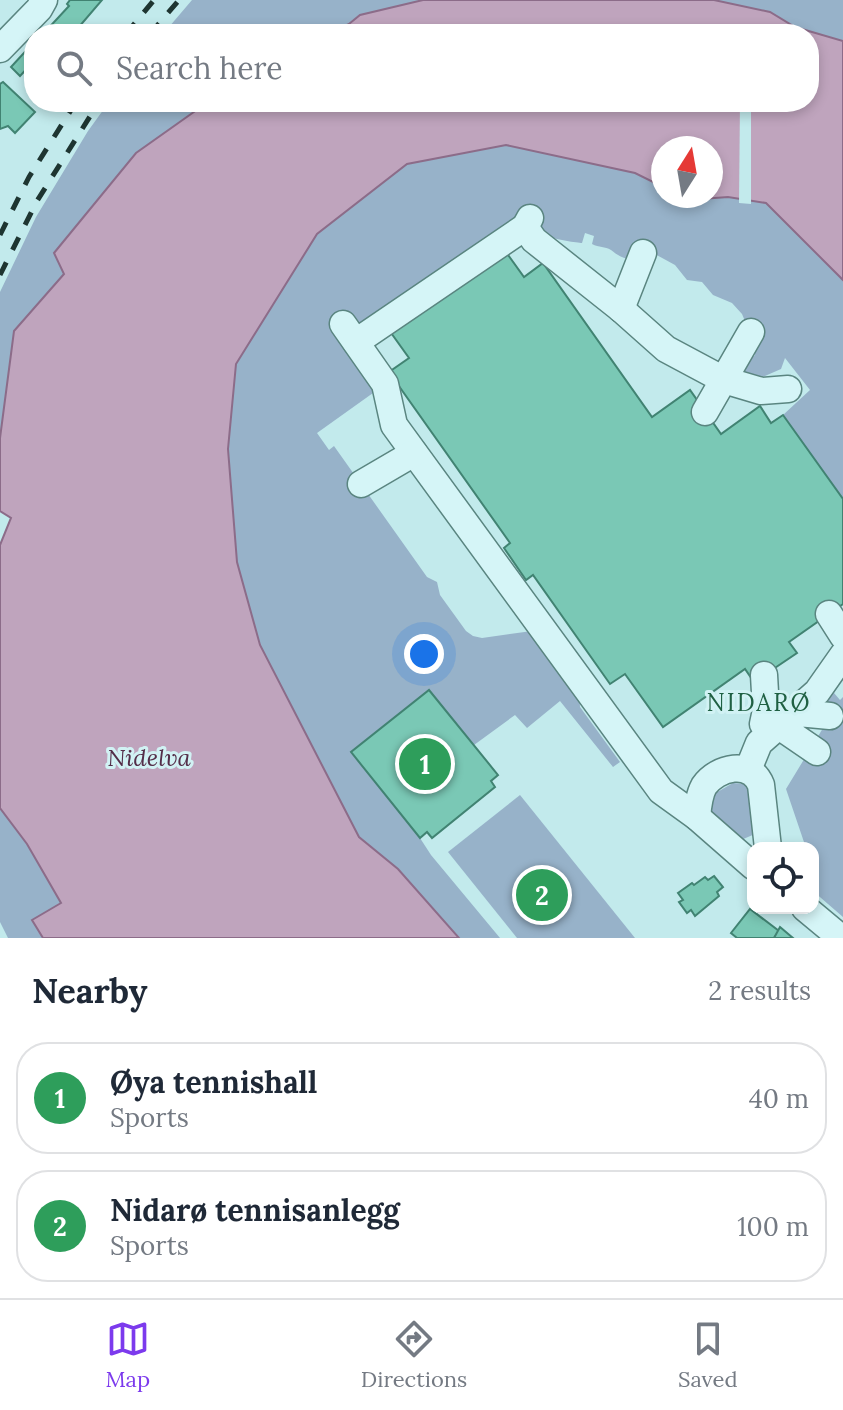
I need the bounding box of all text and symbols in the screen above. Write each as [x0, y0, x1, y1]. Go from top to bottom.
search box [24, 24, 819, 112]
icon: search [52, 46, 96, 90]
text: Search here [116, 49, 283, 87]
north arrow [651, 136, 723, 208]
your location [404, 634, 444, 674]
district label: NIDARØ [707, 687, 811, 718]
pin: 1 [399, 734, 451, 794]
water label: Nidelva [107, 742, 192, 773]
map controls [747, 842, 819, 914]
button: locate [747, 842, 819, 914]
pin: 2 [516, 865, 568, 925]
text: Nearby [32, 969, 148, 1012]
text: 2 results [708, 974, 811, 1007]
text: Øya tennishall [110, 1063, 317, 1101]
text: 1 [55, 1082, 65, 1115]
text: 40 m [749, 1082, 809, 1115]
text: Sports [110, 1101, 189, 1134]
text: Nidarø tennisanlegg [110, 1191, 400, 1229]
text: 2 [53, 1210, 67, 1243]
text: 100 m [737, 1210, 809, 1243]
text: Sports [110, 1229, 189, 1262]
tab: Map [105, 1317, 150, 1393]
tab: Directions [361, 1317, 467, 1393]
tab: Saved [678, 1317, 738, 1393]

